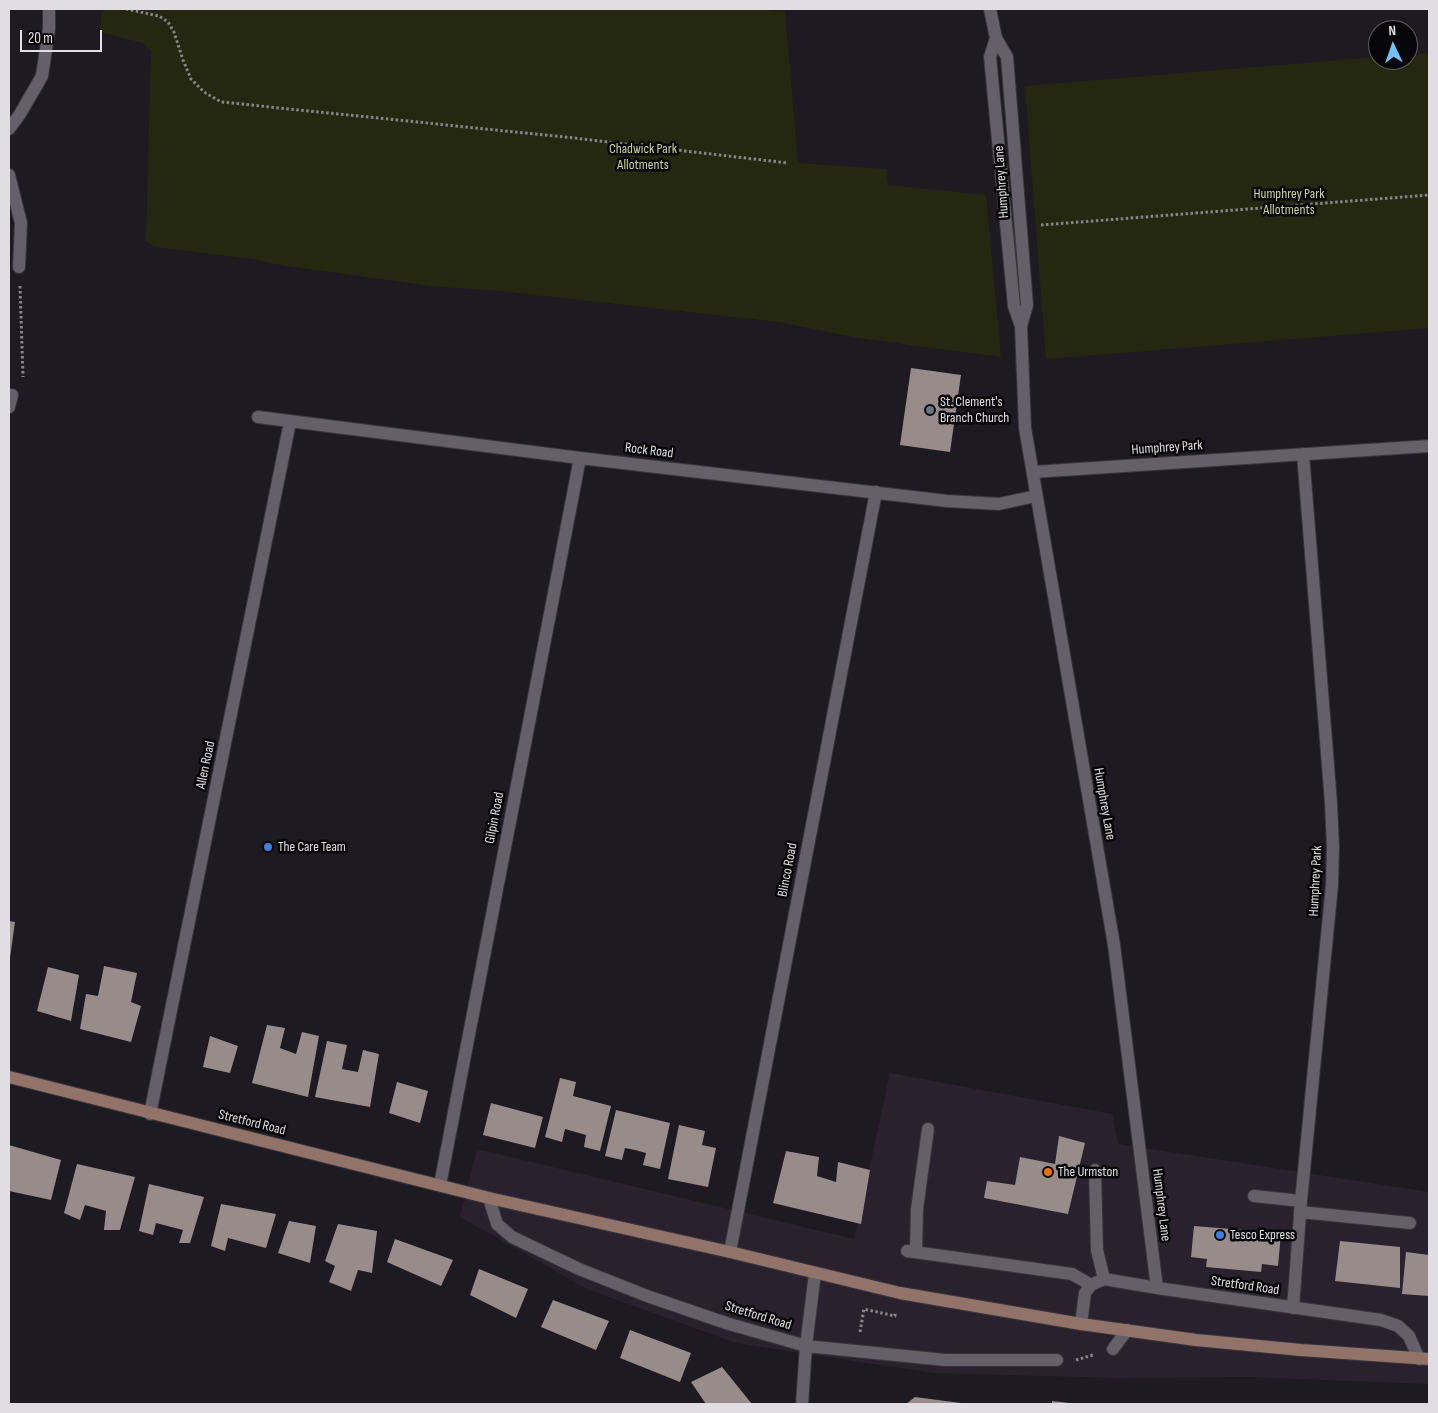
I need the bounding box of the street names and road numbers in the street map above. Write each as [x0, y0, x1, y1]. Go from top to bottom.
street label: Humphrey Lane [991, 145, 1013, 219]
street label: Humphrey Park [1131, 437, 1203, 459]
street label: Rock Road [624, 440, 674, 462]
street label: Allen Road [193, 740, 219, 790]
street label: Humphrey Lane [1089, 767, 1119, 841]
street label: Gilpin Road [482, 791, 508, 845]
street label: Blinco Road [775, 842, 801, 898]
street label: Humphrey Park [1306, 845, 1326, 917]
street label: Stretford Road [217, 1107, 287, 1139]
street label: Humphrey Lane [1148, 1168, 1174, 1242]
street label: Stretford Road [1210, 1273, 1280, 1299]
street label: Stretford Road [723, 1298, 793, 1334]

